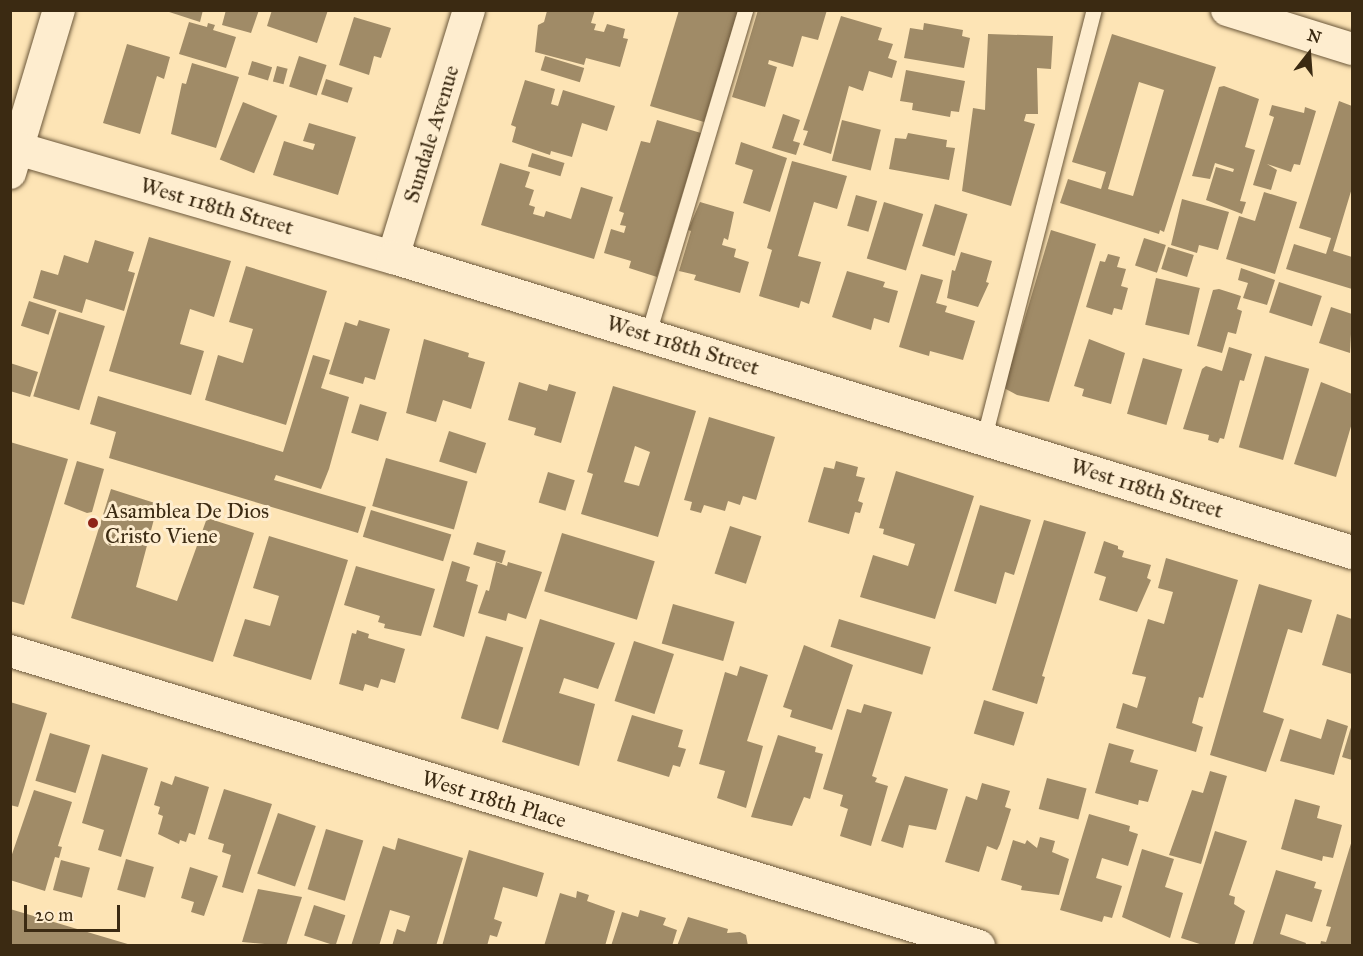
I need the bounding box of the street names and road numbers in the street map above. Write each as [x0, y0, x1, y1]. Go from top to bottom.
street label: Sundale Avenue [398, 62, 464, 206]
street label: West 118th Street [137, 172, 297, 240]
street label: West 118th Street [604, 309, 762, 381]
street label: West 118th Street [1068, 452, 1226, 524]
street label: West 118th Place [419, 764, 569, 834]

